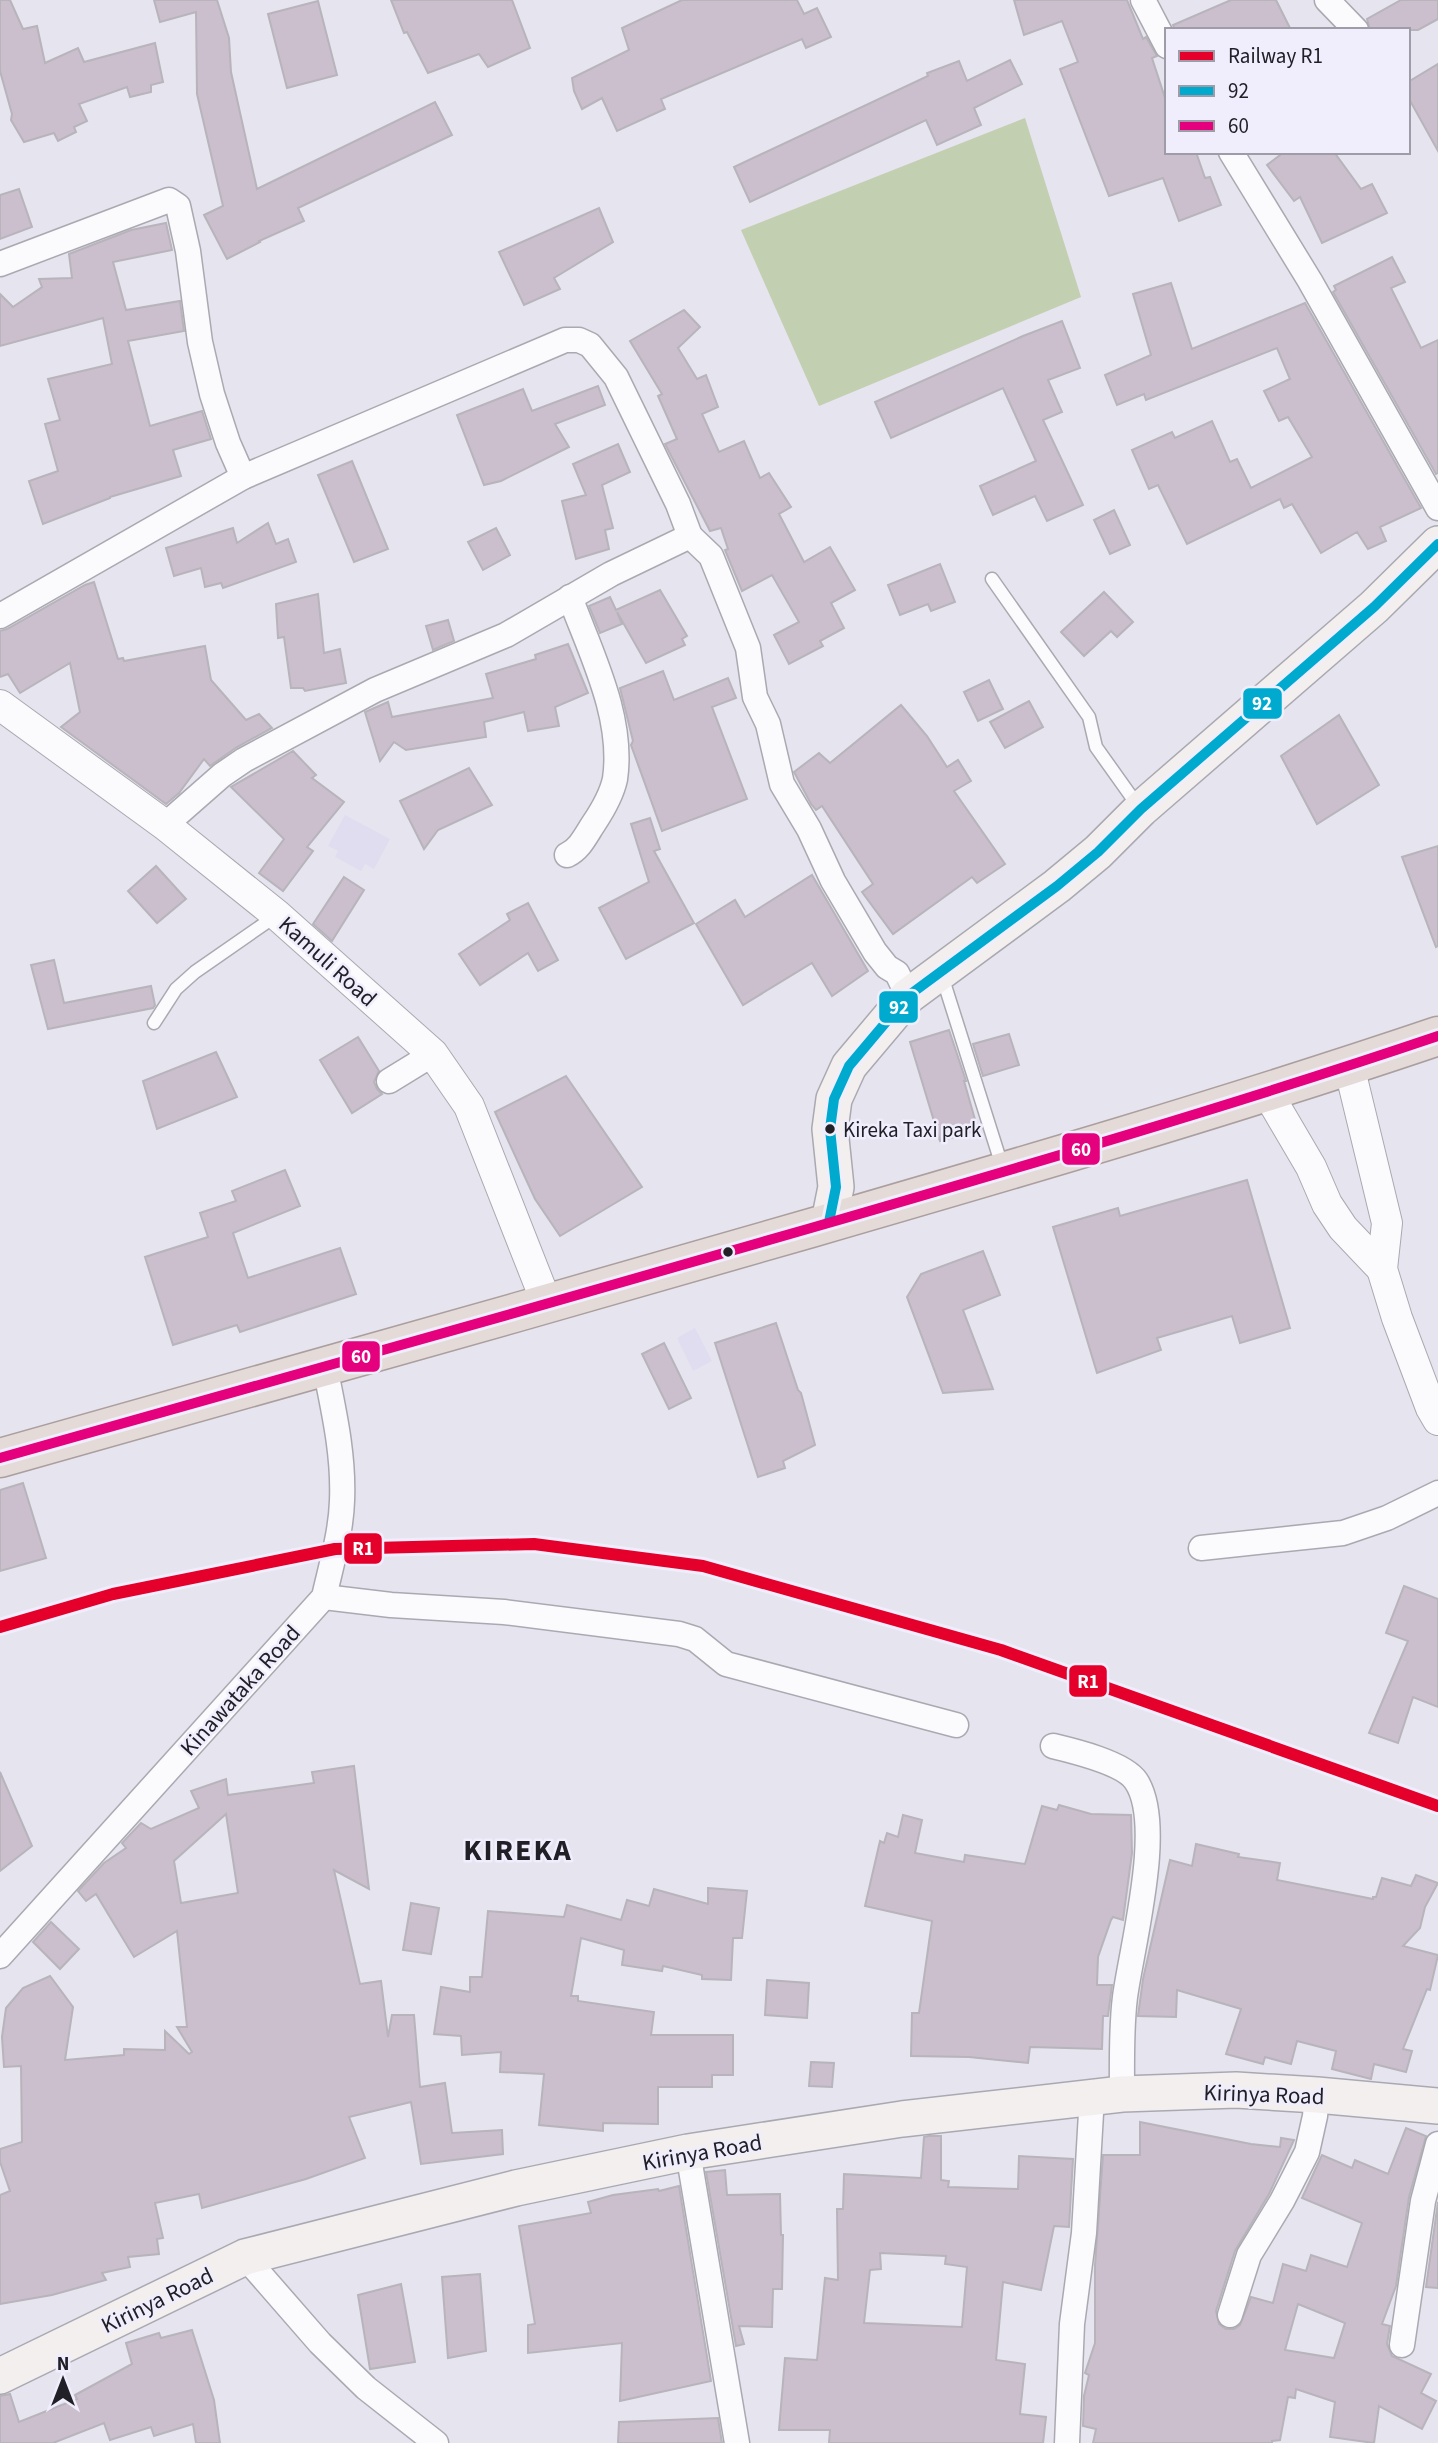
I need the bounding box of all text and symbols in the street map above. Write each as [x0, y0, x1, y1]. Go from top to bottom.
legend [1165, 28, 1410, 154]
text: Railway R1 [1228, 41, 1323, 71]
text: 92 [1228, 76, 1249, 106]
text: 60 [1228, 111, 1249, 141]
line badge: 92 [1242, 687, 1283, 720]
text: 92 [1252, 691, 1272, 718]
street label: Kamuli Road [271, 908, 384, 1014]
line badge: 92 [878, 990, 919, 1024]
text: 92 [889, 995, 909, 1022]
place label: Kireka Taxi park [843, 1115, 982, 1145]
marker: Kireka Taxi park [823, 1122, 837, 1136]
line badge: 60 [1061, 1132, 1101, 1166]
text: 60 [1071, 1137, 1091, 1164]
unlabelled marker [721, 1245, 735, 1259]
line badge: 60 [341, 1340, 381, 1373]
text: 60 [351, 1344, 371, 1371]
line badge: R1 [343, 1532, 383, 1565]
text: R1 [352, 1536, 374, 1563]
street label: Kinawataka Road [172, 1617, 308, 1763]
line badge: R1 [1068, 1664, 1108, 1698]
text: R1 [1077, 1669, 1099, 1696]
district label: KIREKA [463, 1829, 573, 1872]
street label: Kirinya Road [1203, 2076, 1325, 2113]
street label: Kirinya Road [640, 2126, 765, 2179]
street label: Kirinya Road [96, 2259, 219, 2342]
north arrow [28, 2345, 98, 2415]
text: N [57, 2351, 69, 2378]

